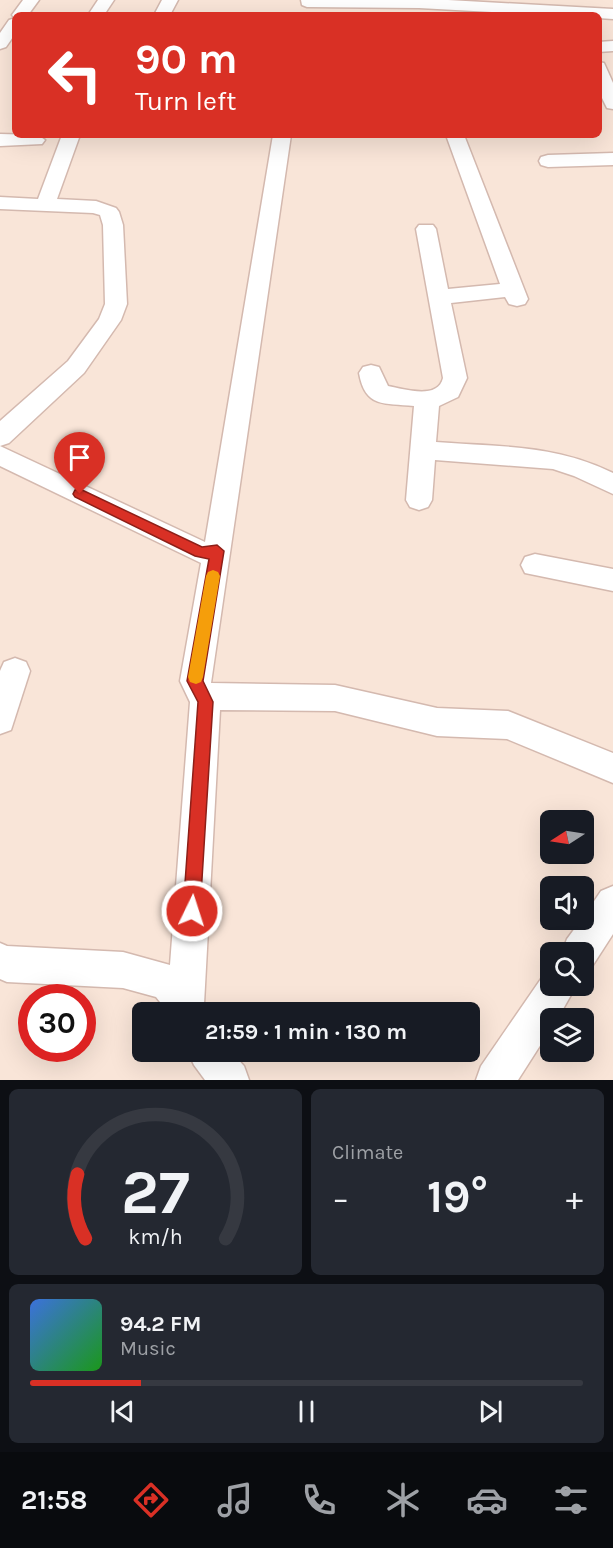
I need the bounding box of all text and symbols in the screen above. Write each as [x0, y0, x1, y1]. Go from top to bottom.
text: 90 m [135, 34, 238, 84]
icon: left [36, 36, 114, 114]
text: Turn left [135, 85, 236, 117]
pin [54, 432, 105, 494]
icon: arrive [63, 441, 96, 474]
north arrow [540, 810, 594, 864]
map controls [540, 810, 594, 1062]
button: sound [540, 876, 594, 930]
position arrow [160, 879, 224, 943]
button: search [540, 942, 594, 996]
speed limit sign: 30 [18, 984, 96, 1062]
button: layers [540, 1008, 594, 1062]
text: 21:59 · 1 min · 130 m [205, 1019, 407, 1045]
text: Climate [332, 1141, 403, 1164]
text: 27 [121, 1156, 190, 1229]
text: 19° [427, 1171, 488, 1223]
text: − [332, 1179, 349, 1217]
text: + [566, 1179, 583, 1217]
text: km/h [128, 1224, 183, 1249]
text: 94.2 FM [120, 1311, 201, 1337]
text: Music [120, 1337, 176, 1360]
icon: previous [106, 1395, 139, 1428]
icon: pause [290, 1395, 323, 1428]
icon: next [474, 1395, 507, 1428]
icon: directions [130, 1479, 172, 1521]
icon: music [214, 1479, 256, 1521]
icon: phone [298, 1479, 340, 1521]
icon: climate [382, 1479, 424, 1521]
icon: car [466, 1479, 508, 1521]
icon: filters [550, 1479, 592, 1521]
text: 21:58 [21, 1484, 87, 1516]

